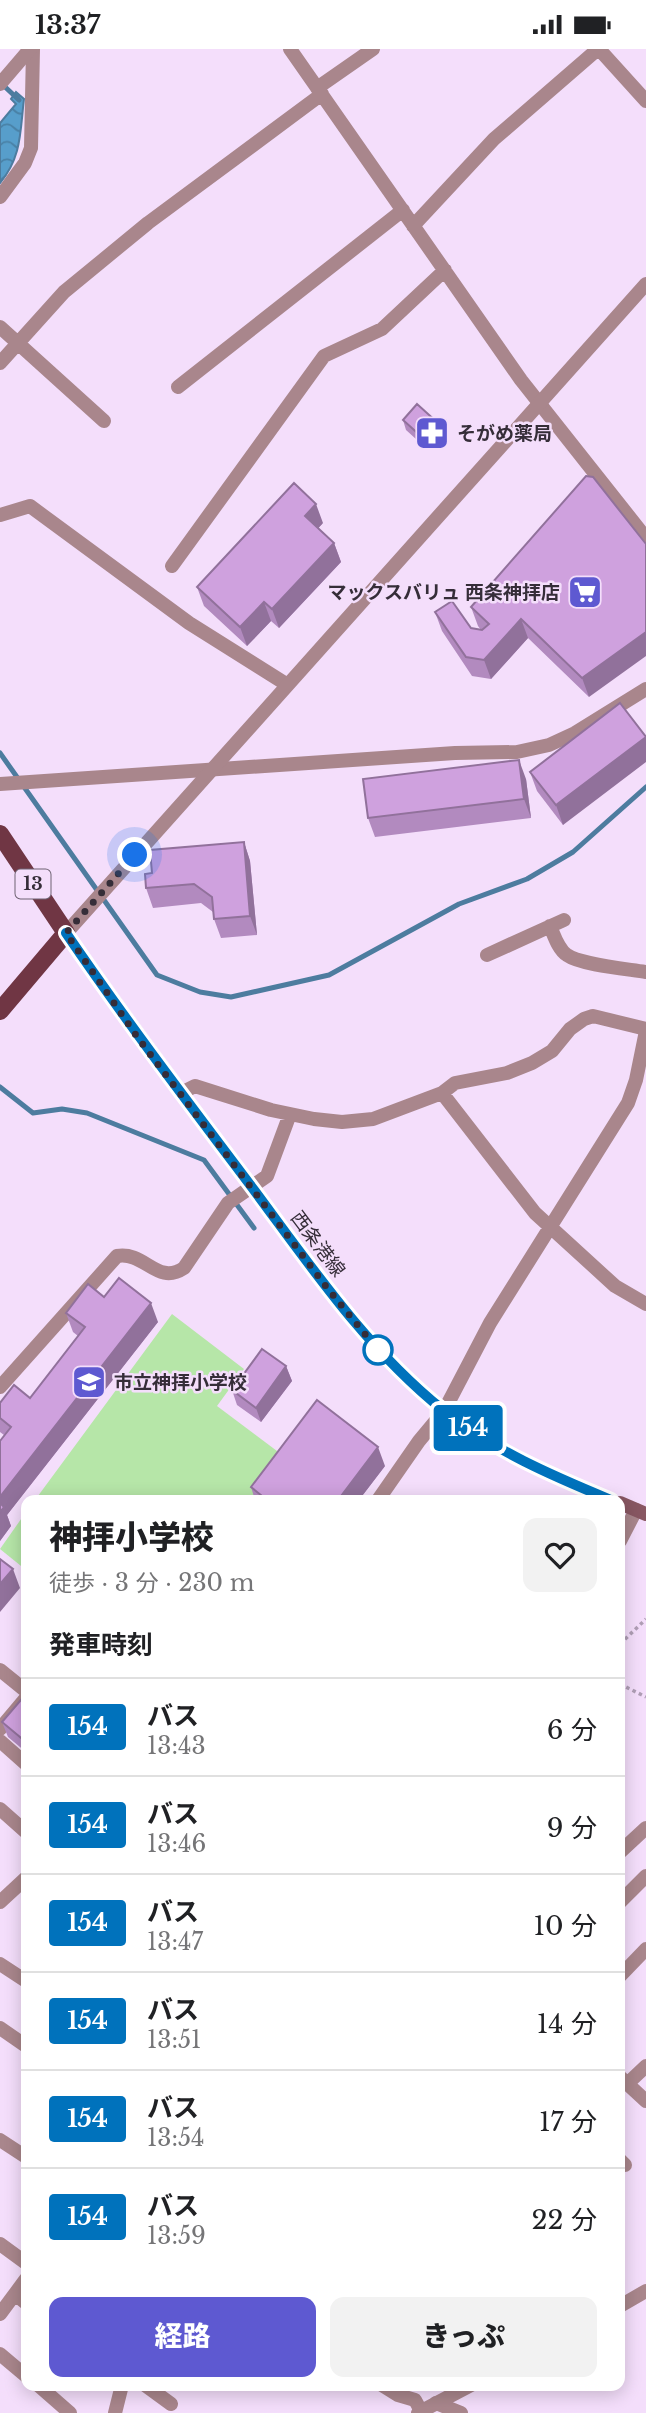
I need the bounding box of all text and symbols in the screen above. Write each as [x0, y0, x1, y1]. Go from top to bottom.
text: 13:37 [35, 9, 100, 41]
pharmacy icon: そがめ薬局 [413, 414, 451, 452]
place label: そがめ薬局 [457, 422, 552, 445]
supermarket icon: マックスバリュ 西条神拝店 [566, 573, 604, 611]
place label: マックスバリュ 西条神拝店 [328, 581, 560, 604]
your location [117, 837, 152, 872]
road number: 13 [16, 869, 50, 899]
street label: 西条港線 [286, 1207, 350, 1281]
unlabelled marker [363, 1335, 393, 1365]
school or university icon: 市立神拝小学校 [70, 1363, 108, 1401]
place label: 市立神拝小学校 [114, 1371, 247, 1394]
line badge: 154 [428, 1405, 508, 1451]
text: 154 [448, 1413, 488, 1442]
text: 神拝小学校 [49, 1517, 214, 1558]
button: heart [523, 1518, 597, 1592]
text: 徒歩 · 3 分 · 230 m [49, 1569, 254, 1597]
text: 発車時刻 [49, 1629, 153, 1661]
text: バス [147, 1700, 199, 1732]
text: 154 [67, 1712, 108, 1741]
text: 6 分 [547, 1714, 597, 1746]
text: 13:43 [147, 1732, 206, 1760]
text: バス [147, 1798, 199, 1830]
text: 154 [67, 1810, 108, 1839]
text: 9 分 [547, 1812, 597, 1844]
text: 13:46 [147, 1830, 206, 1858]
text: バス [147, 1896, 199, 1928]
text: 154 [67, 1908, 108, 1937]
text: 10 分 [533, 1910, 597, 1942]
text: 13:47 [147, 1928, 203, 1956]
text: バス [147, 1994, 199, 2026]
text: 154 [67, 2006, 108, 2035]
text: 14 分 [537, 2008, 597, 2040]
text: 13:51 [147, 2026, 201, 2054]
text: バス [147, 2092, 199, 2124]
text: 154 [67, 2104, 108, 2133]
text: 17 分 [539, 2106, 597, 2138]
text: 13:54 [147, 2124, 205, 2152]
text: バス [147, 2190, 199, 2222]
text: 154 [67, 2202, 108, 2231]
text: 22 分 [532, 2204, 597, 2236]
text: 13:59 [147, 2222, 206, 2250]
button: 経路 [49, 2297, 316, 2377]
button: きっぷ [330, 2297, 597, 2377]

